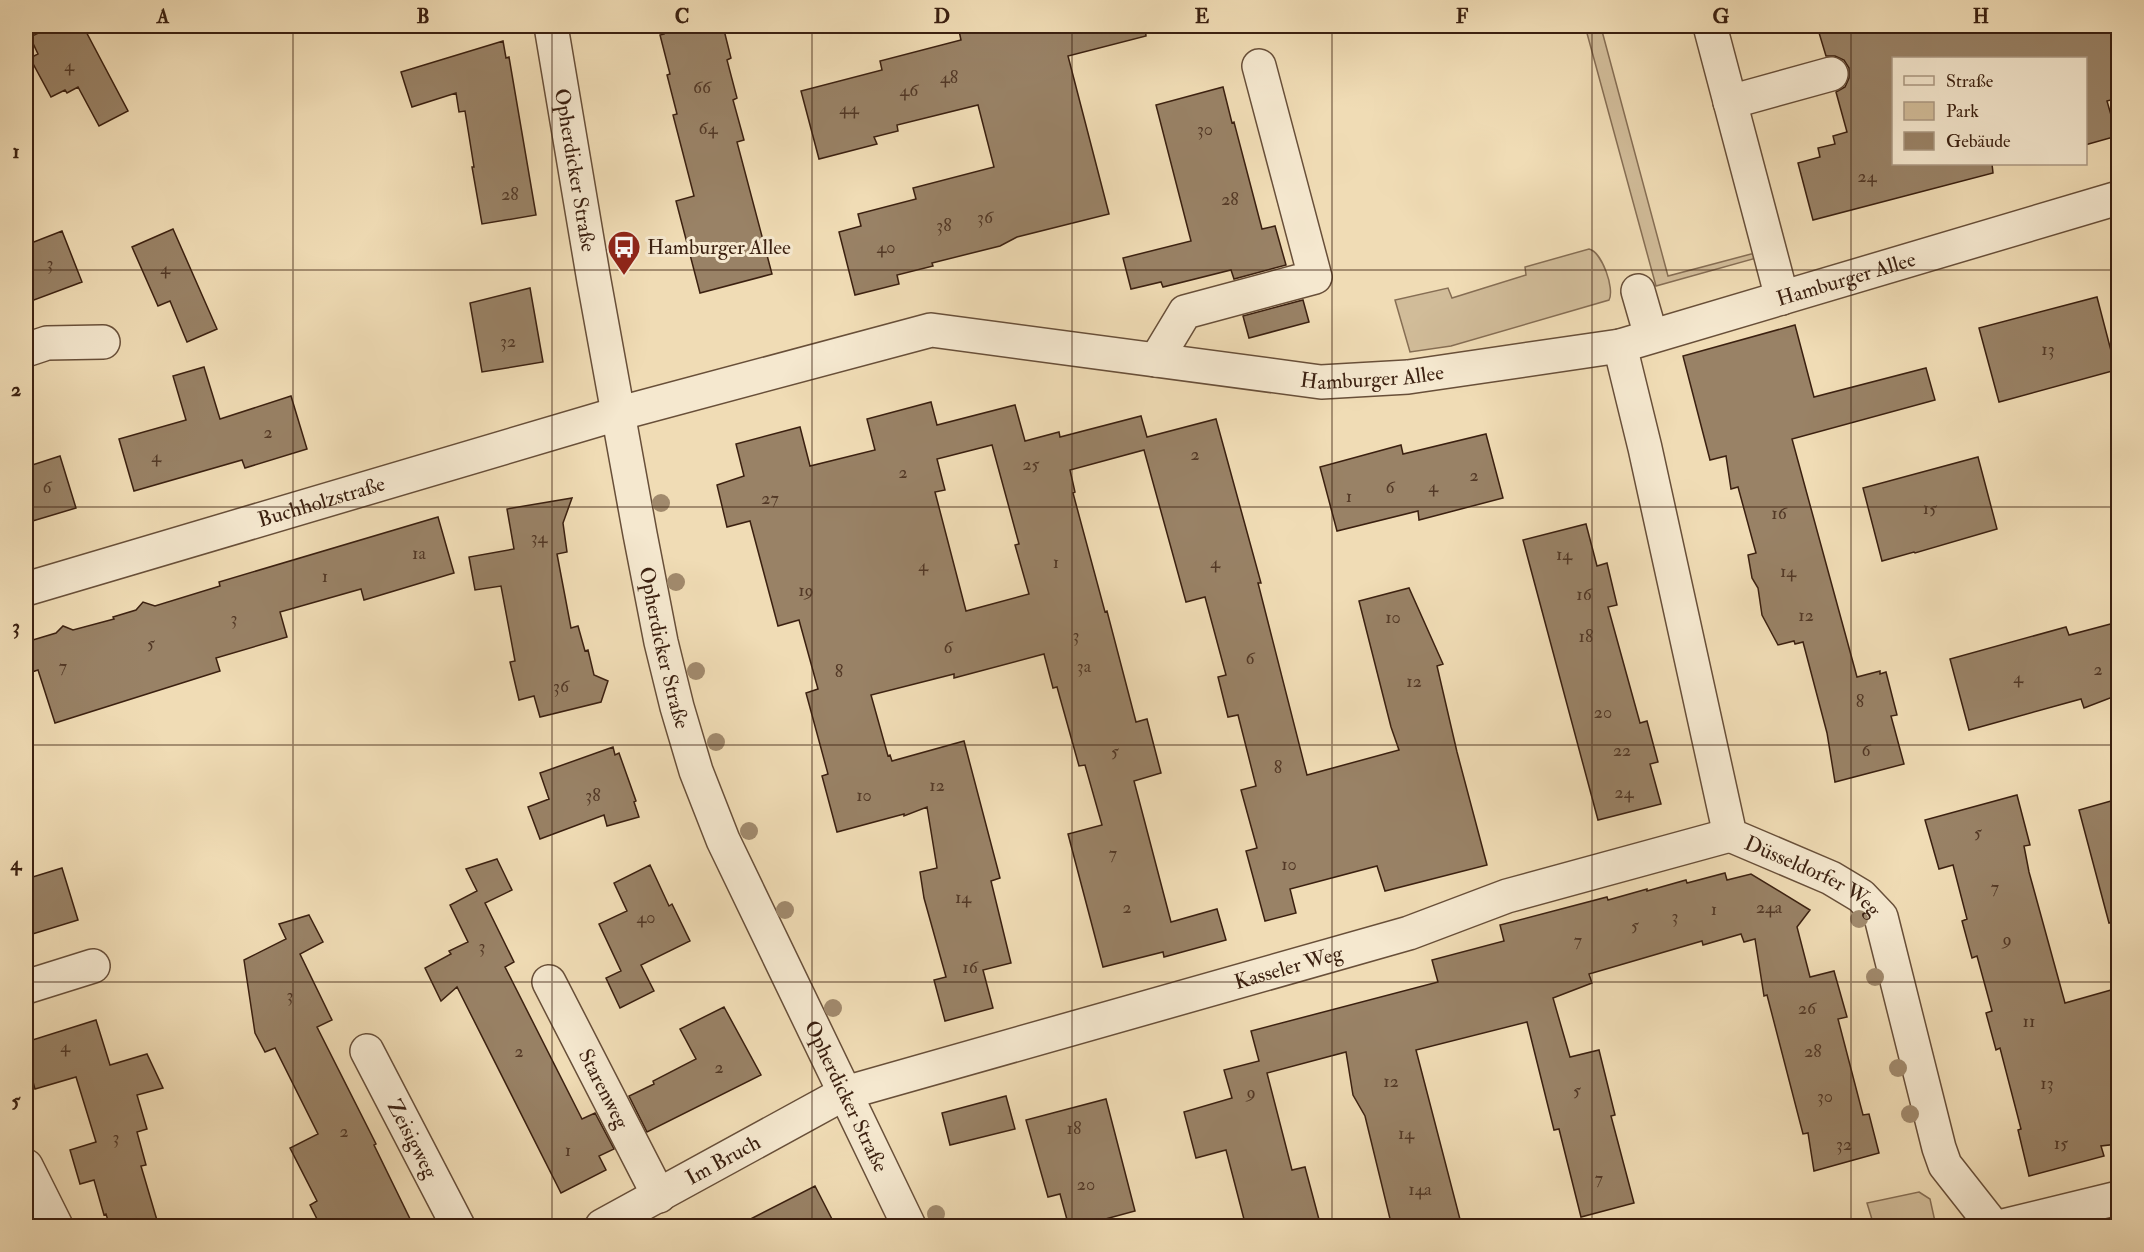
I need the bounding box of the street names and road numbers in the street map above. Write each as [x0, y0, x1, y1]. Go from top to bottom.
street label: Opherdicker Straße [548, 86, 602, 254]
street label: Hamburger Allee [1773, 246, 1919, 313]
street label: Hamburger Allee [1299, 359, 1446, 396]
street label: Buchholzstraße [255, 470, 388, 534]
street label: Opherdicker Straße [633, 565, 696, 732]
street label: Düsseldorfer Weg [1740, 830, 1887, 923]
street label: Kasseler Weg [1231, 939, 1347, 996]
street label: Opherdicker Straße [798, 1016, 894, 1177]
street label: Starenweg [572, 1044, 635, 1134]
street label: Zeisigweg [381, 1095, 444, 1184]
street label: Im Bruch [681, 1129, 765, 1191]

